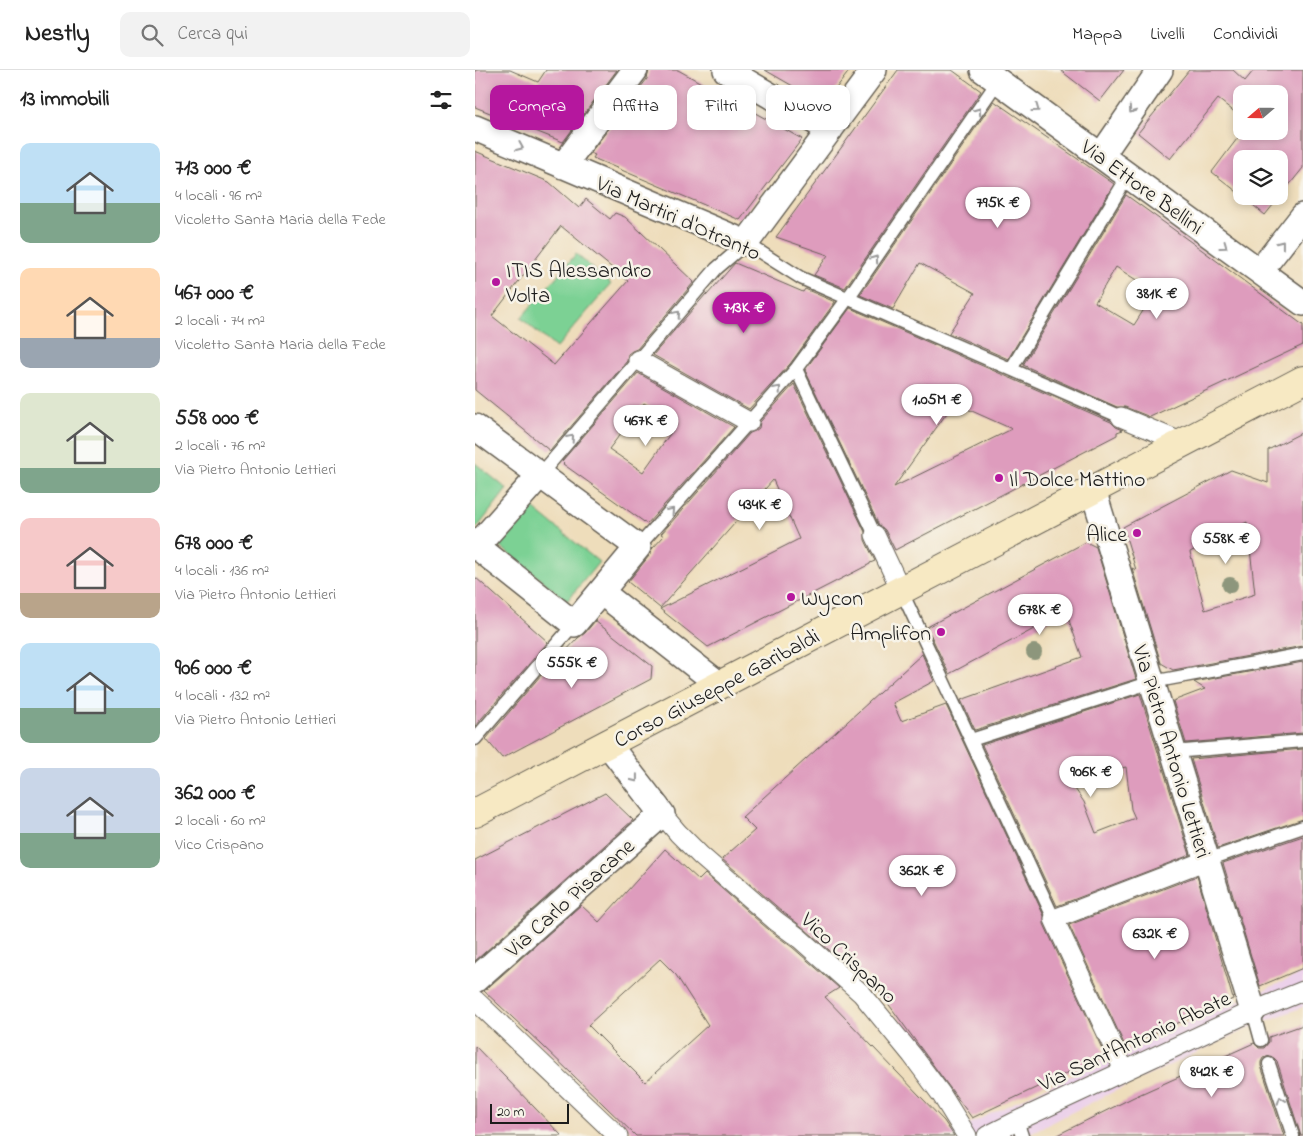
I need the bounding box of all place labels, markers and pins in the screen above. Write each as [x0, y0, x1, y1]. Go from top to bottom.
pin: 795K € [957, 186, 1039, 229]
place label: ITIS Alessandro Volta [505, 256, 651, 313]
marker: ITIS Alessandro Volta [490, 276, 502, 288]
pin: 381K € [1116, 278, 1198, 320]
pin: 713K € [703, 292, 785, 334]
pin: 1.05M € [891, 384, 983, 426]
pin: 467K € [605, 404, 687, 447]
place label: Il Dolce Mattino [1009, 465, 1145, 497]
marker: Il Dolce Mattino [993, 472, 1005, 484]
pin: 434K € [719, 488, 801, 531]
place label: Alice [1086, 520, 1127, 552]
pin: 558K € [1185, 522, 1267, 565]
marker: Alice [1131, 527, 1143, 539]
place label: Wycon [801, 584, 863, 617]
marker: Wycon [785, 591, 797, 603]
pin: 678K € [999, 594, 1081, 636]
place label: Amplifon [850, 619, 931, 651]
marker: Amplifon [935, 626, 947, 638]
pin: 555K € [531, 646, 613, 689]
pin: 906K € [1050, 756, 1132, 798]
pin: 362K € [881, 854, 963, 897]
pin: 632K € [1114, 918, 1196, 960]
pin: 842K € [1171, 1056, 1253, 1098]

